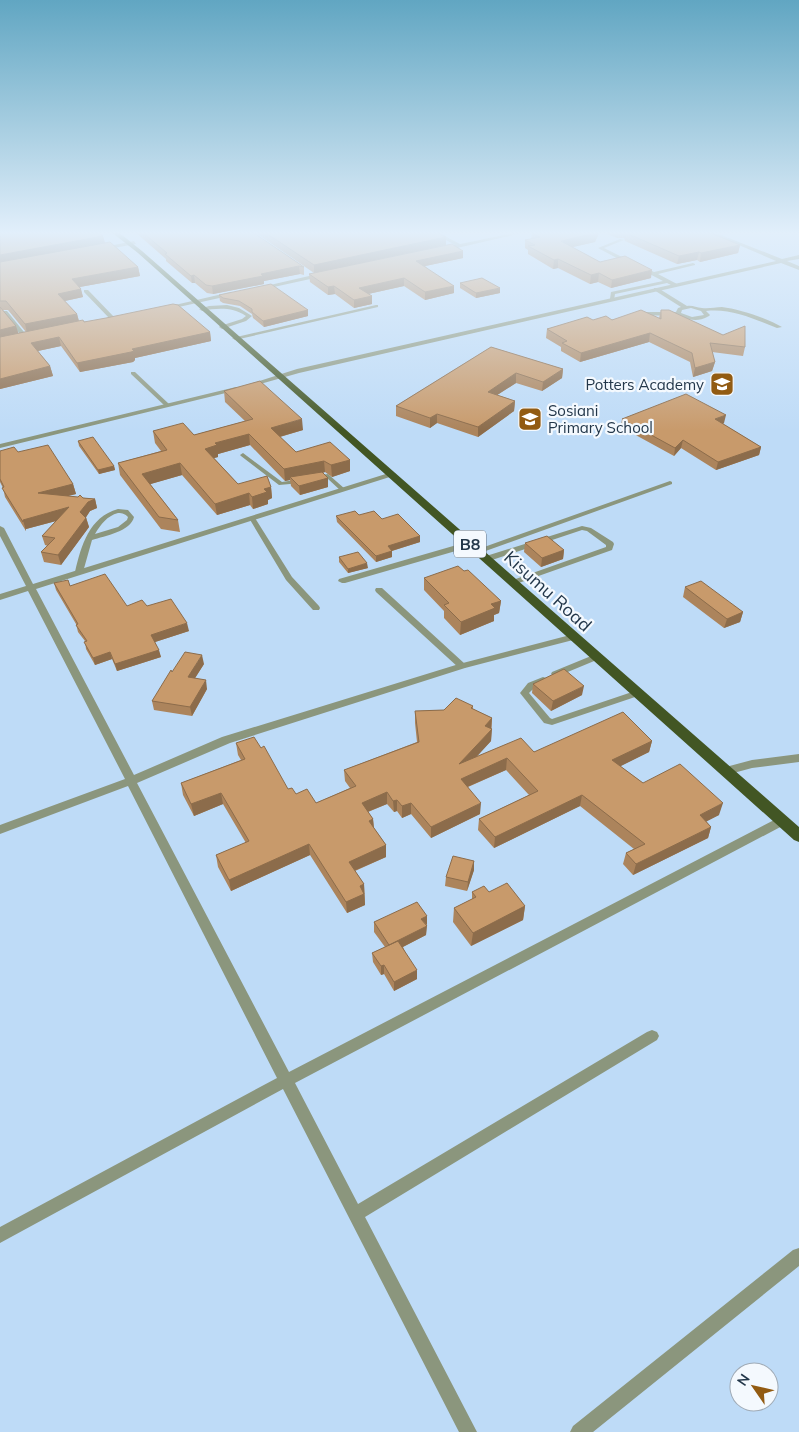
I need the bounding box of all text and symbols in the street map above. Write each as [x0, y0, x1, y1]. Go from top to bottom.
school or university icon: Potters Academy [709, 371, 735, 397]
place label: Potters Academy [585, 375, 704, 394]
place label: Sosiani Primary School [548, 401, 653, 437]
school or university icon: Sosiani Primary School [517, 406, 543, 432]
road number: B8 [454, 530, 486, 558]
street label: Kisumu Road [499, 546, 597, 636]
north arrow [729, 1362, 779, 1412]
text: N [733, 1370, 754, 1389]

